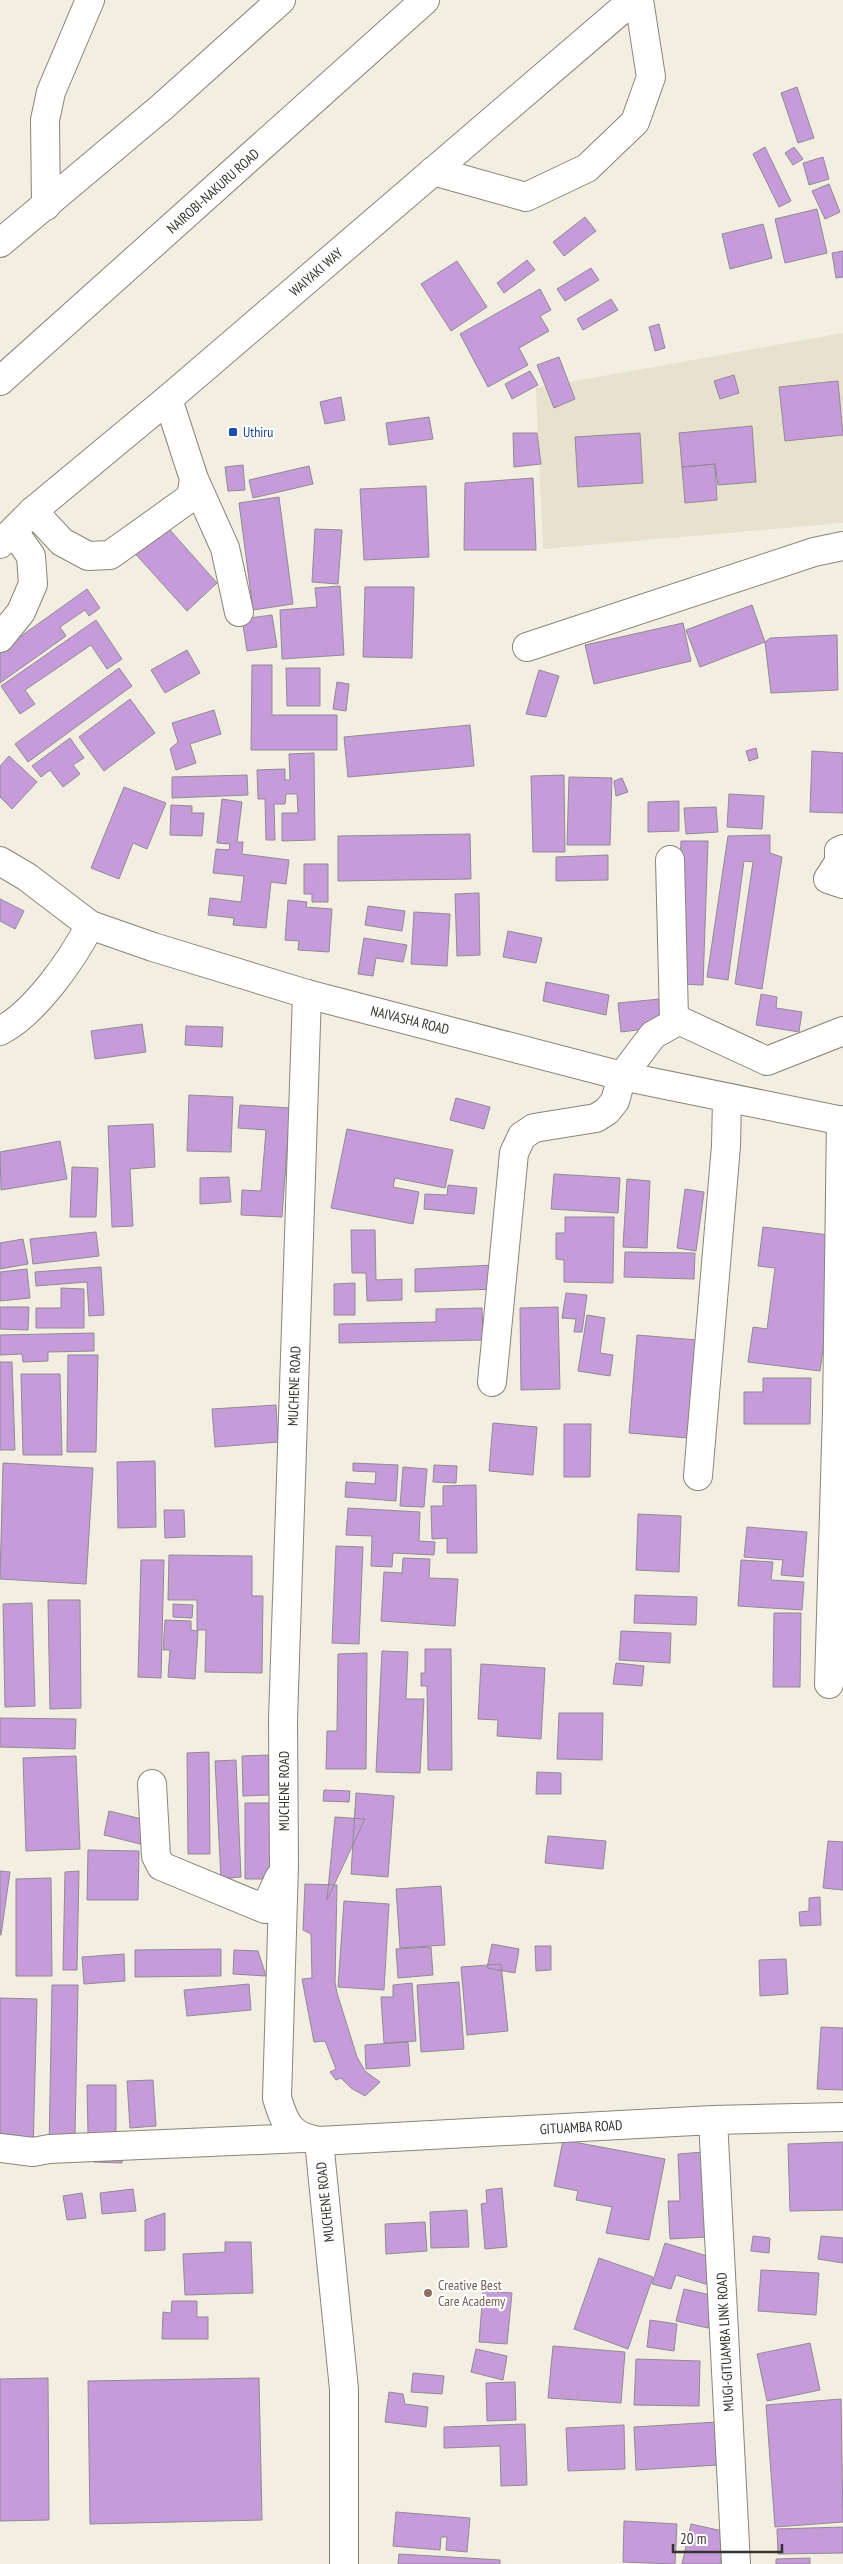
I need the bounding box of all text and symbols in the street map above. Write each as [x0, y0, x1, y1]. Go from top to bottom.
street label: NAIROBI-NAKURU ROAD [163, 145, 263, 237]
street label: WAIYAKI WAY [285, 243, 347, 300]
place label: Uthiru [243, 423, 273, 441]
marker: Uthiru [227, 426, 239, 438]
street label: NAIVASHA ROAD [369, 1002, 451, 1038]
street label: MUCHENE ROAD [284, 1346, 304, 1426]
street label: MUCHENE ROAD [275, 1751, 293, 1831]
street label: GITUAMBA ROAD [539, 2116, 623, 2138]
street label: MUCHENE ROAD [312, 2161, 338, 2243]
street label: MUGI-GITUAMBA LINK ROAD [712, 2272, 738, 2412]
place label: Creative Best Care Academy [438, 2276, 506, 2310]
marker: Creative Best Care Academy [422, 2287, 434, 2299]
scale bar [673, 2522, 782, 2554]
text: 20 m [680, 2529, 706, 2548]

